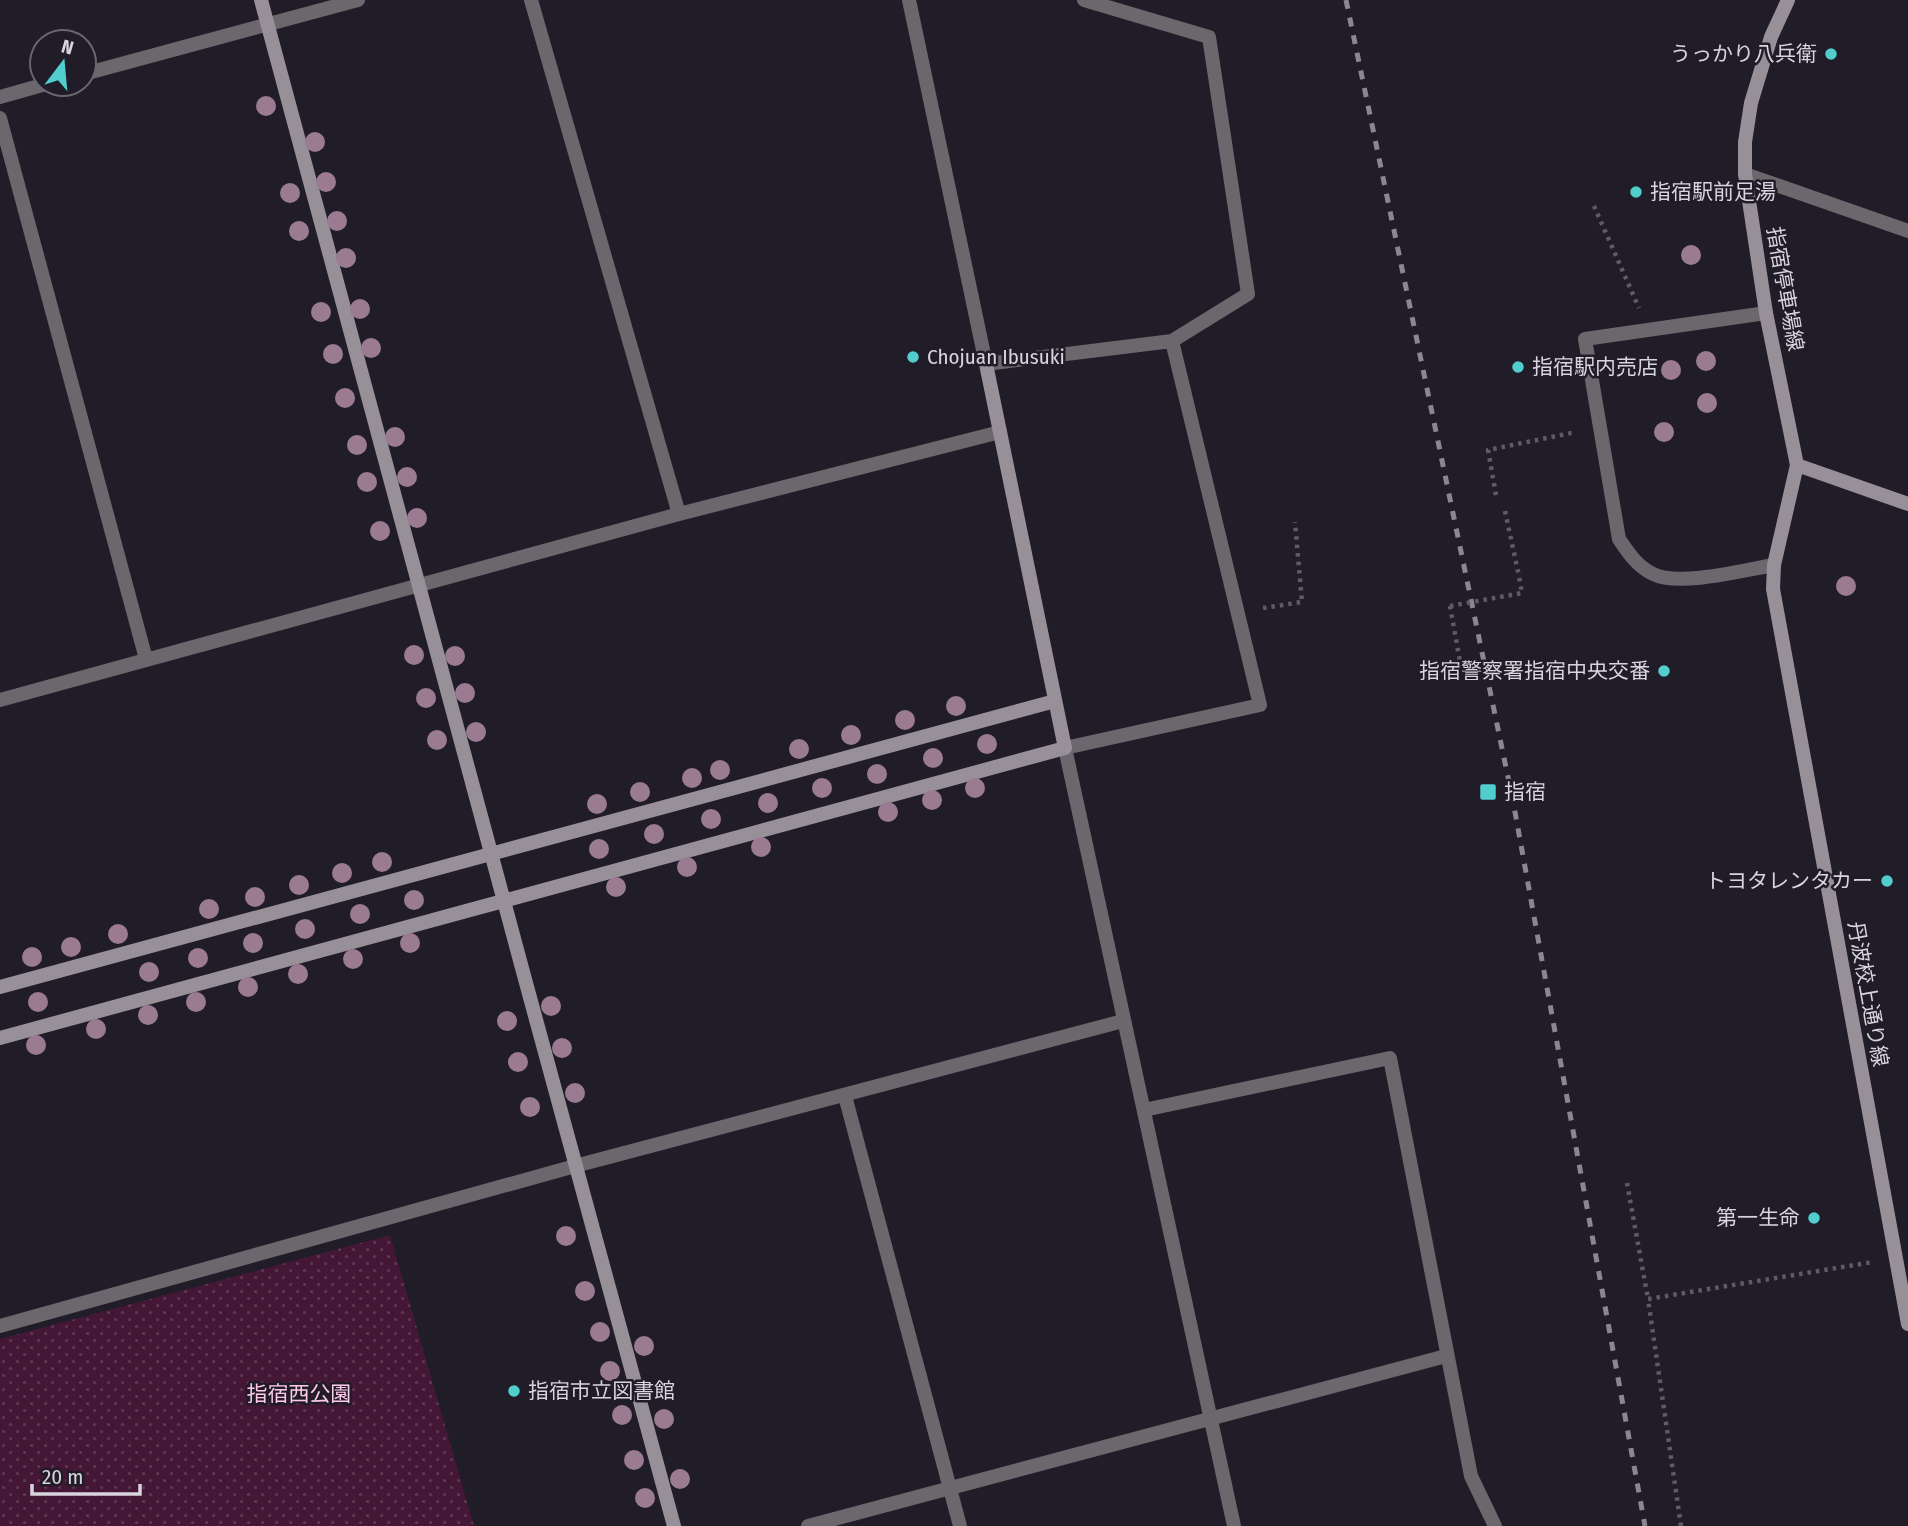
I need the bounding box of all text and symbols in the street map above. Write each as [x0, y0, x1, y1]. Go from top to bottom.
north arrow [28, 28, 98, 98]
text: N [59, 35, 76, 60]
place label: うっかり八兵衛 [1670, 41, 1817, 67]
marker: うっかり八兵衛 [1823, 46, 1839, 62]
place label: 指宿駅前足湯 [1650, 179, 1776, 205]
marker: 指宿駅前足湯 [1628, 184, 1644, 200]
street label: 指宿停車場線 [1761, 225, 1809, 353]
place label: Chojuan Ibusuki [927, 344, 1065, 370]
marker: Chojuan Ibusuki [905, 349, 921, 365]
place label: 指宿駅内売店 [1532, 354, 1658, 380]
marker: 指宿駅内売店 [1510, 359, 1526, 375]
place label: 指宿警察署指宿中央交番 [1419, 658, 1650, 684]
marker: 指宿警察署指宿中央交番 [1656, 663, 1672, 679]
place label: 指宿 [1504, 779, 1546, 805]
marker: 指宿 [1478, 782, 1498, 802]
place label: トヨタレンタカー [1705, 868, 1873, 894]
marker: トヨタレンタカー [1879, 873, 1895, 889]
street label: 丹波校上通り線 [1842, 919, 1894, 1069]
place label: 第一生命 [1716, 1205, 1800, 1231]
marker: 第一生命 [1806, 1210, 1822, 1226]
place label: 指宿市立図書館 [528, 1378, 675, 1404]
park label: 指宿西公園 [247, 1381, 352, 1407]
marker: 指宿市立図書館 [506, 1383, 522, 1399]
scale bar [32, 1452, 140, 1496]
text: 20 m [42, 1464, 83, 1490]

